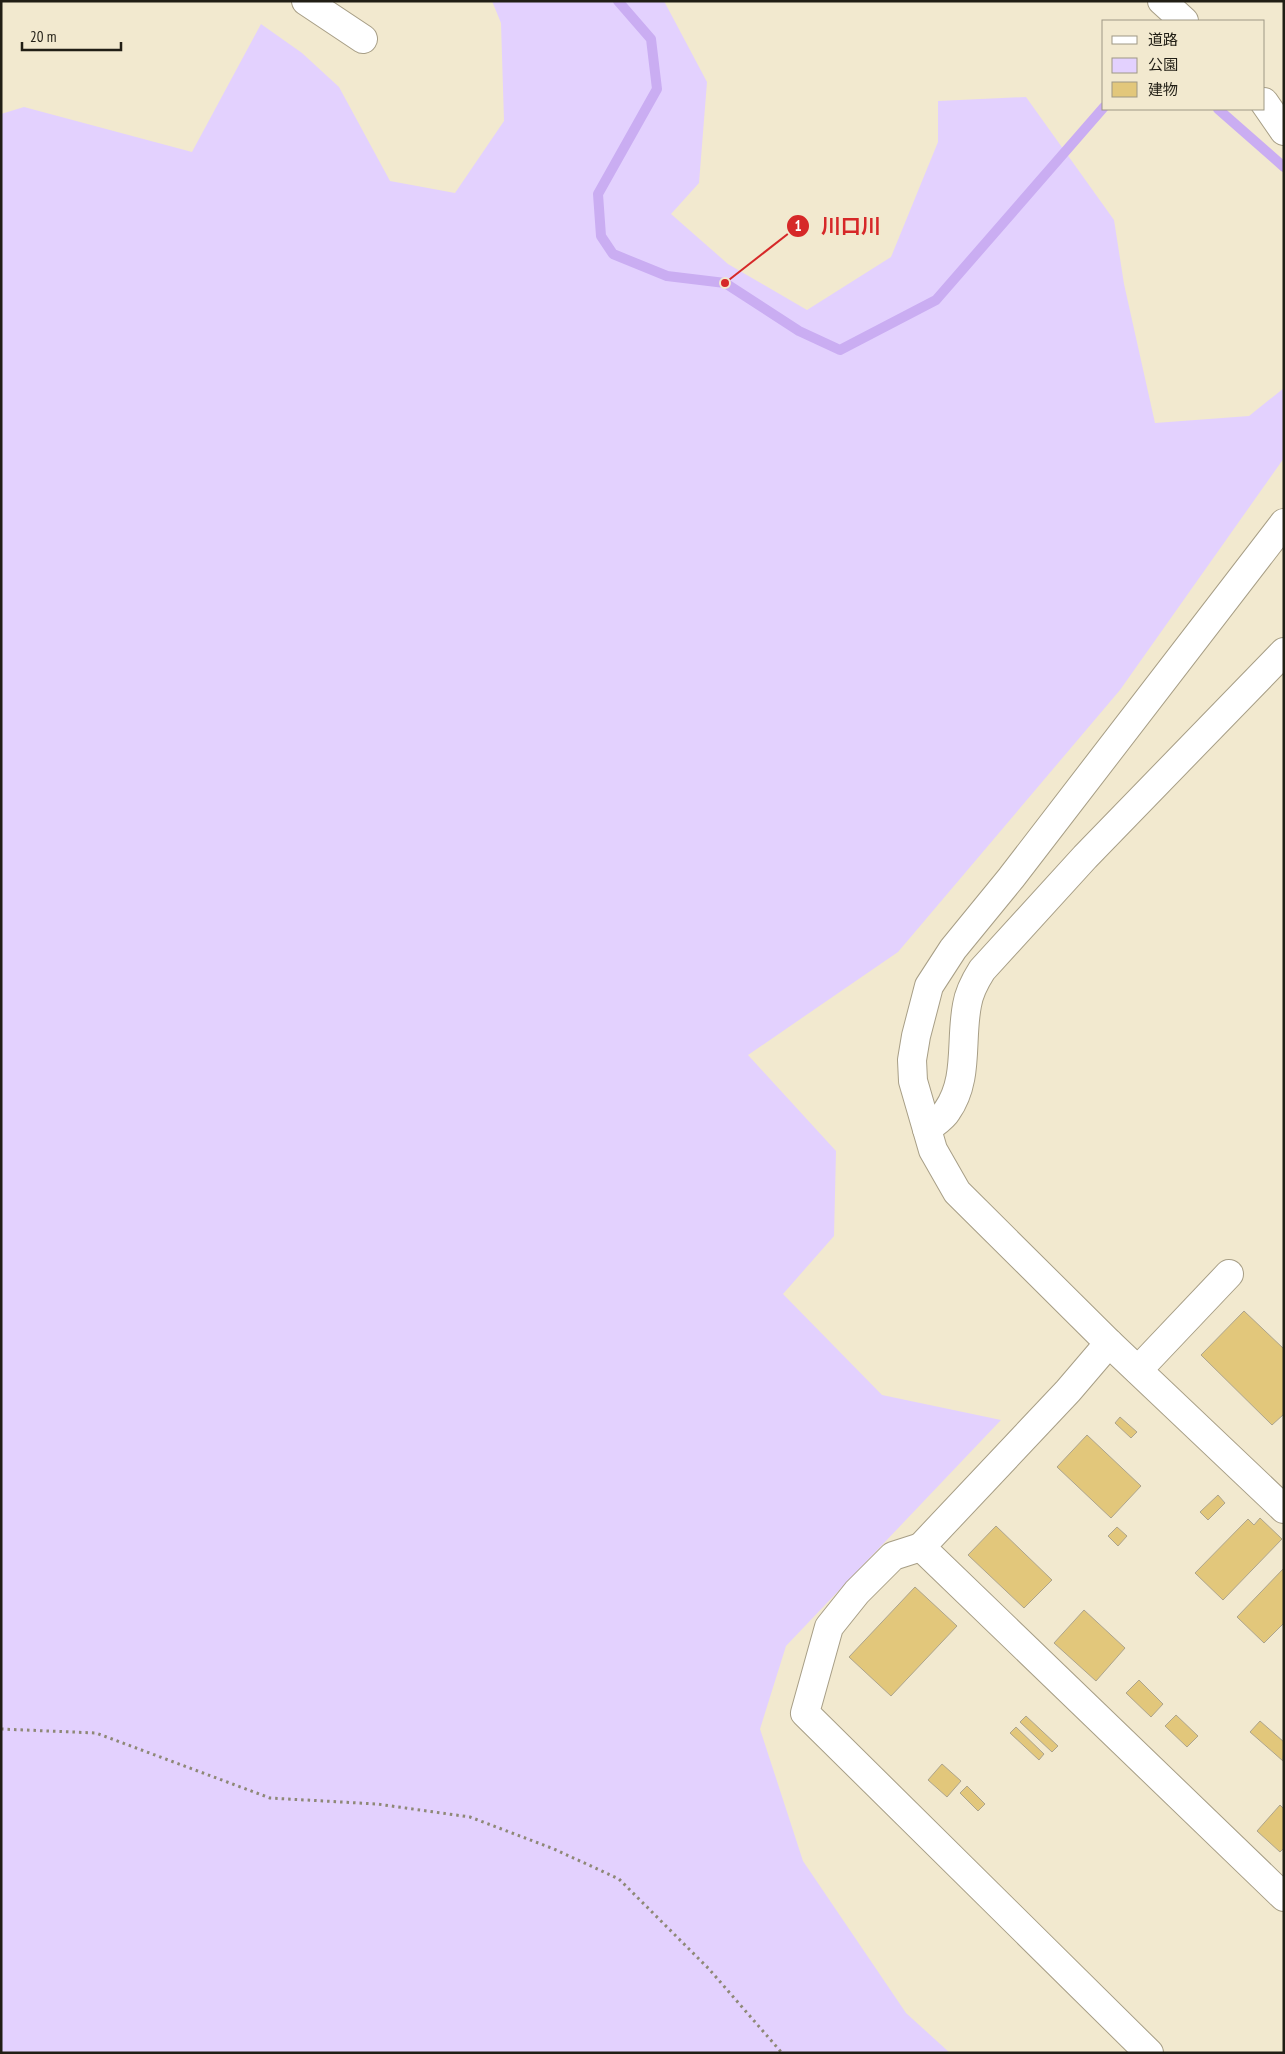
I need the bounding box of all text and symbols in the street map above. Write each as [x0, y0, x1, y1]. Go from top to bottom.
scale bar [22, 20, 121, 52]
legend [1102, 20, 1265, 110]
text: 20 m [30, 27, 56, 46]
text: 道路 [1148, 30, 1178, 49]
text: 公園 [1148, 55, 1178, 74]
text: 建物 [1148, 80, 1178, 99]
callout: 川口川 [786, 208, 891, 243]
text: 川口川 [821, 213, 881, 239]
text: 1 [794, 216, 802, 235]

